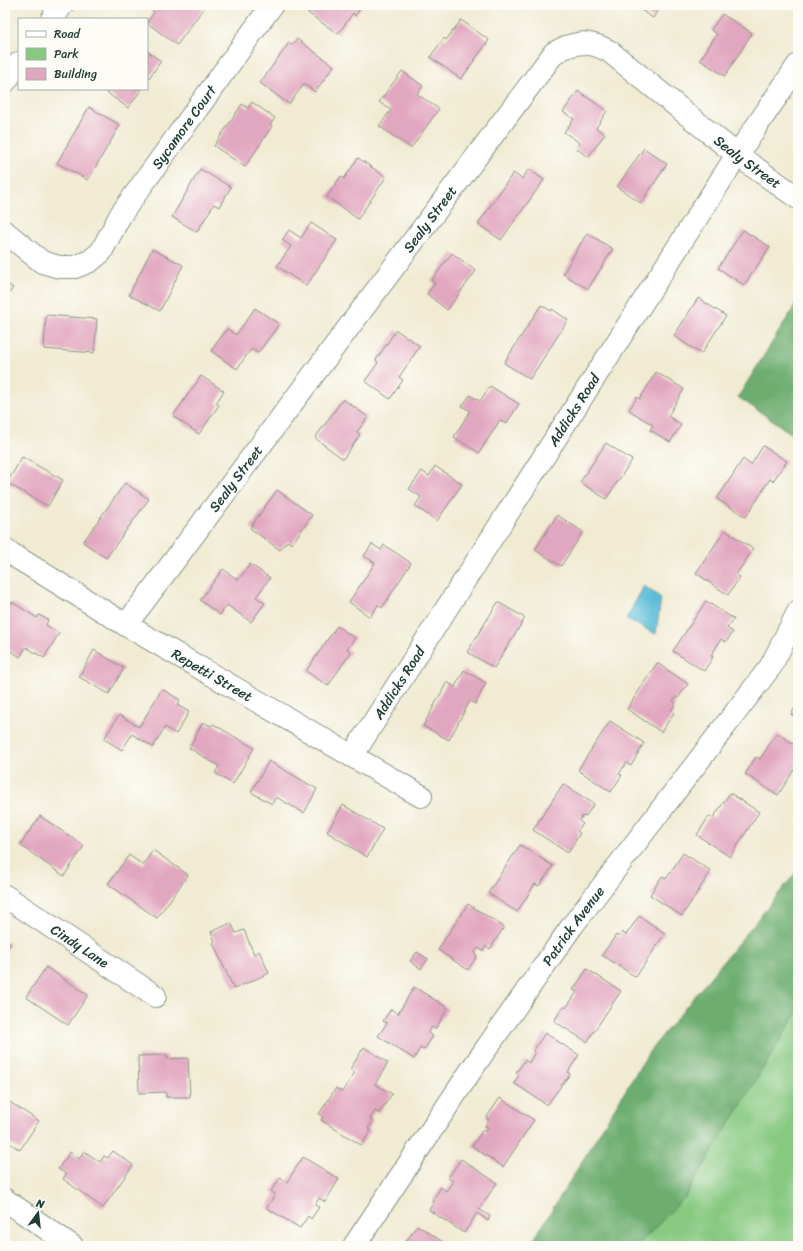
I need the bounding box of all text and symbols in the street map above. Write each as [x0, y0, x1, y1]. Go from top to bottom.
legend [18, 18, 148, 90]
text: Road [54, 23, 81, 45]
text: Park [54, 43, 79, 65]
text: Building [54, 63, 97, 85]
street label: Sycamore Court [145, 79, 224, 175]
street label: Sealy Street [708, 129, 786, 195]
street label: Sealy Street [397, 180, 464, 258]
street label: Addicks Road [541, 367, 608, 452]
street label: Sealy Street [202, 440, 270, 518]
street label: Addicks Road [366, 640, 433, 725]
street label: Repetti Street [166, 642, 257, 709]
street label: Patrick Avenue [536, 881, 611, 971]
street label: Cindy Lane [45, 918, 114, 975]
north arrow [18, 1193, 58, 1233]
text: N [33, 1193, 47, 1214]

